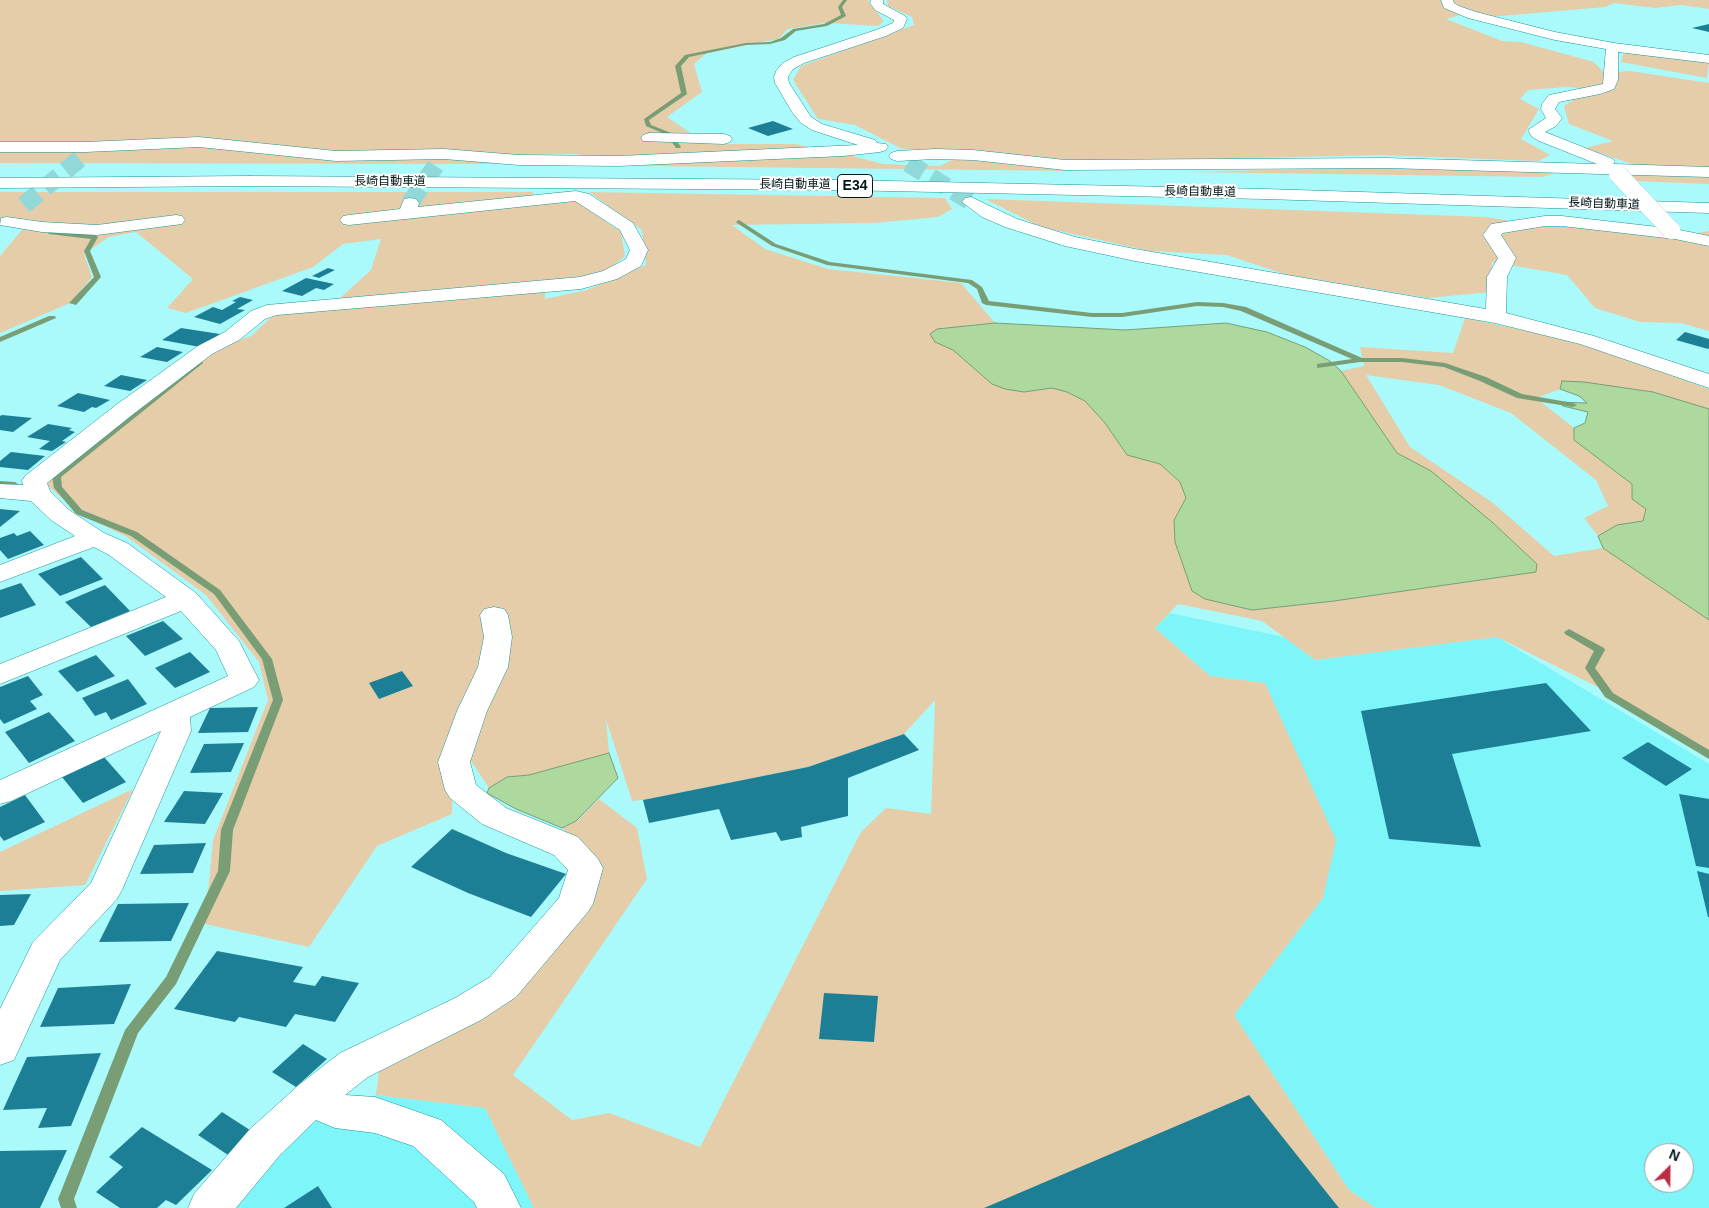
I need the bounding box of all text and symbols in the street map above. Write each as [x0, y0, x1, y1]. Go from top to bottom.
street label: 長崎自動車道 [354, 175, 426, 189]
road number: E34 [838, 175, 872, 198]
street label: 長崎自動車道 [759, 178, 831, 192]
street label: 長崎自動車道 [1164, 184, 1236, 200]
street label: 長崎自動車道 [1568, 196, 1640, 212]
north arrow [1644, 1143, 1694, 1193]
text: N [1667, 1146, 1682, 1164]

